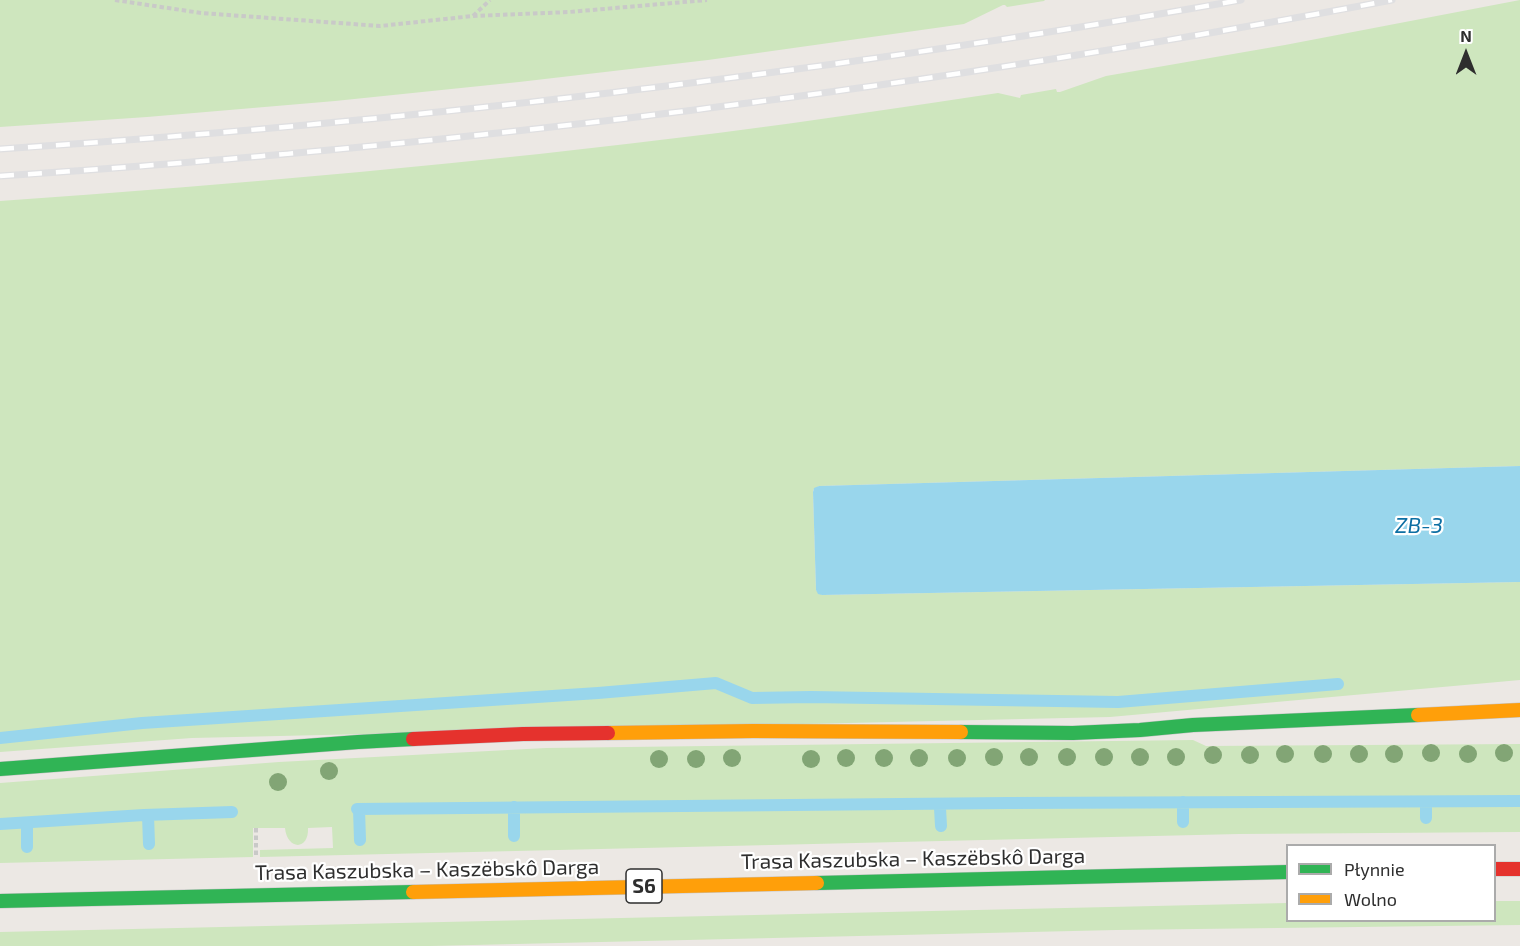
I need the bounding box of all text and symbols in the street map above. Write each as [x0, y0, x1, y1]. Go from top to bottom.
north arrow [1436, 24, 1496, 84]
text: N [1460, 26, 1472, 45]
water label: ZB-3 [1395, 513, 1443, 539]
street label: Trasa Kaszubska – Kaszëbskô Darga [741, 843, 1085, 875]
legend [1286, 844, 1496, 922]
street label: Trasa Kaszubska – Kaszëbskô Darga [255, 854, 599, 886]
text: Płynnie [1344, 858, 1405, 880]
road number: S6 [626, 869, 662, 903]
text: Wolno [1344, 888, 1397, 910]

